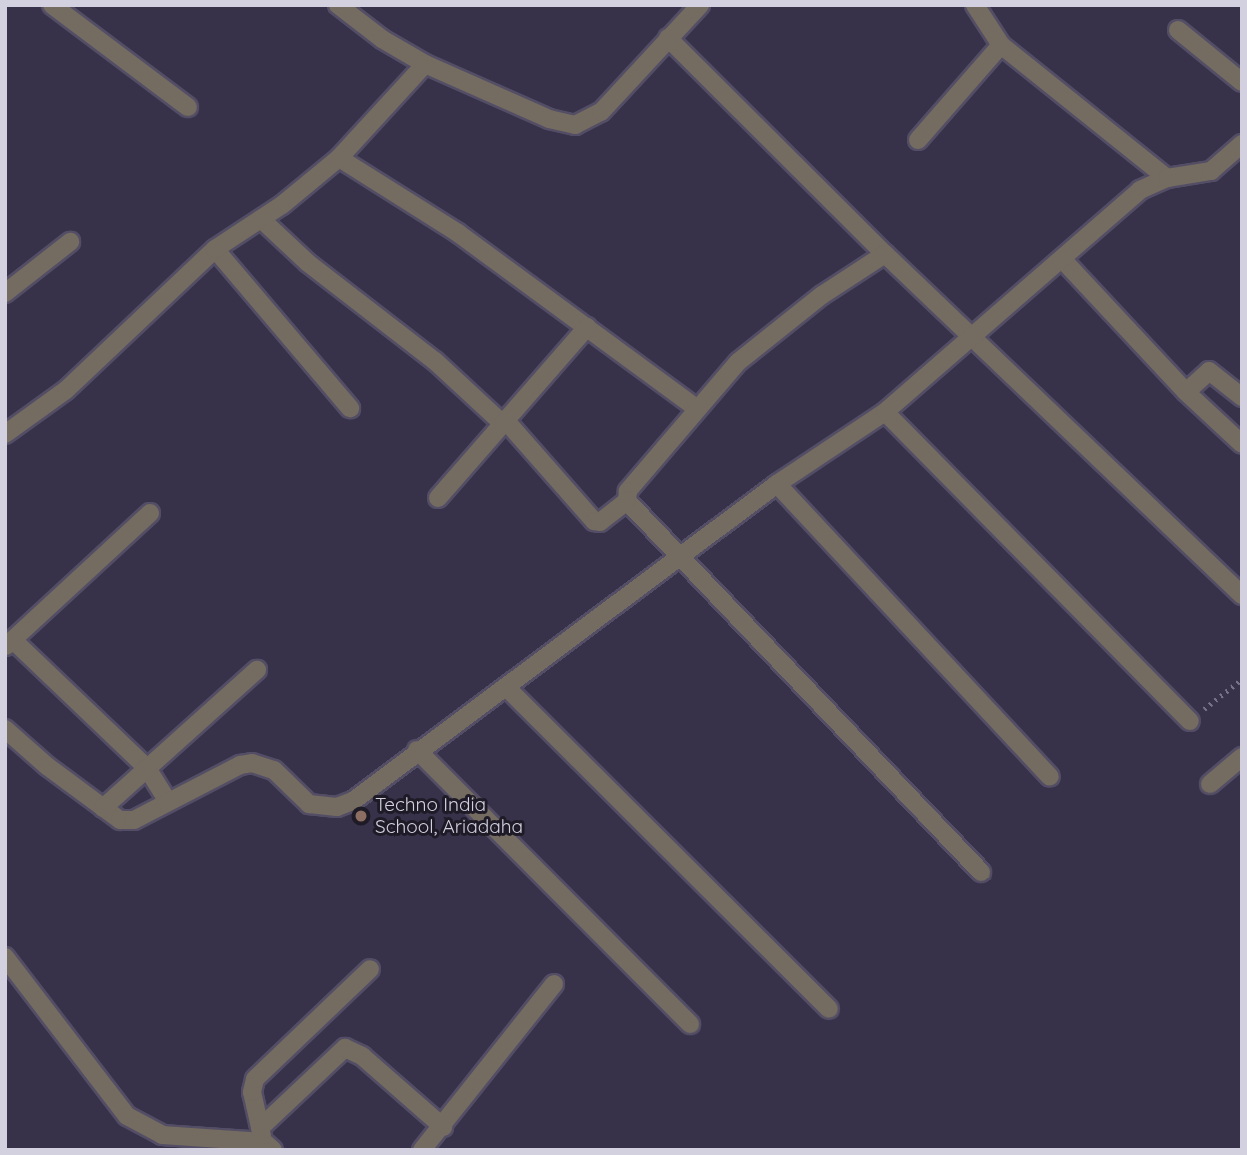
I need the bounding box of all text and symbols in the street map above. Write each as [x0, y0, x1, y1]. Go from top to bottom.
place label: Techno India School, Ariadaha [375, 794, 523, 838]
marker: Techno India School, Ariadaha [353, 808, 369, 824]

